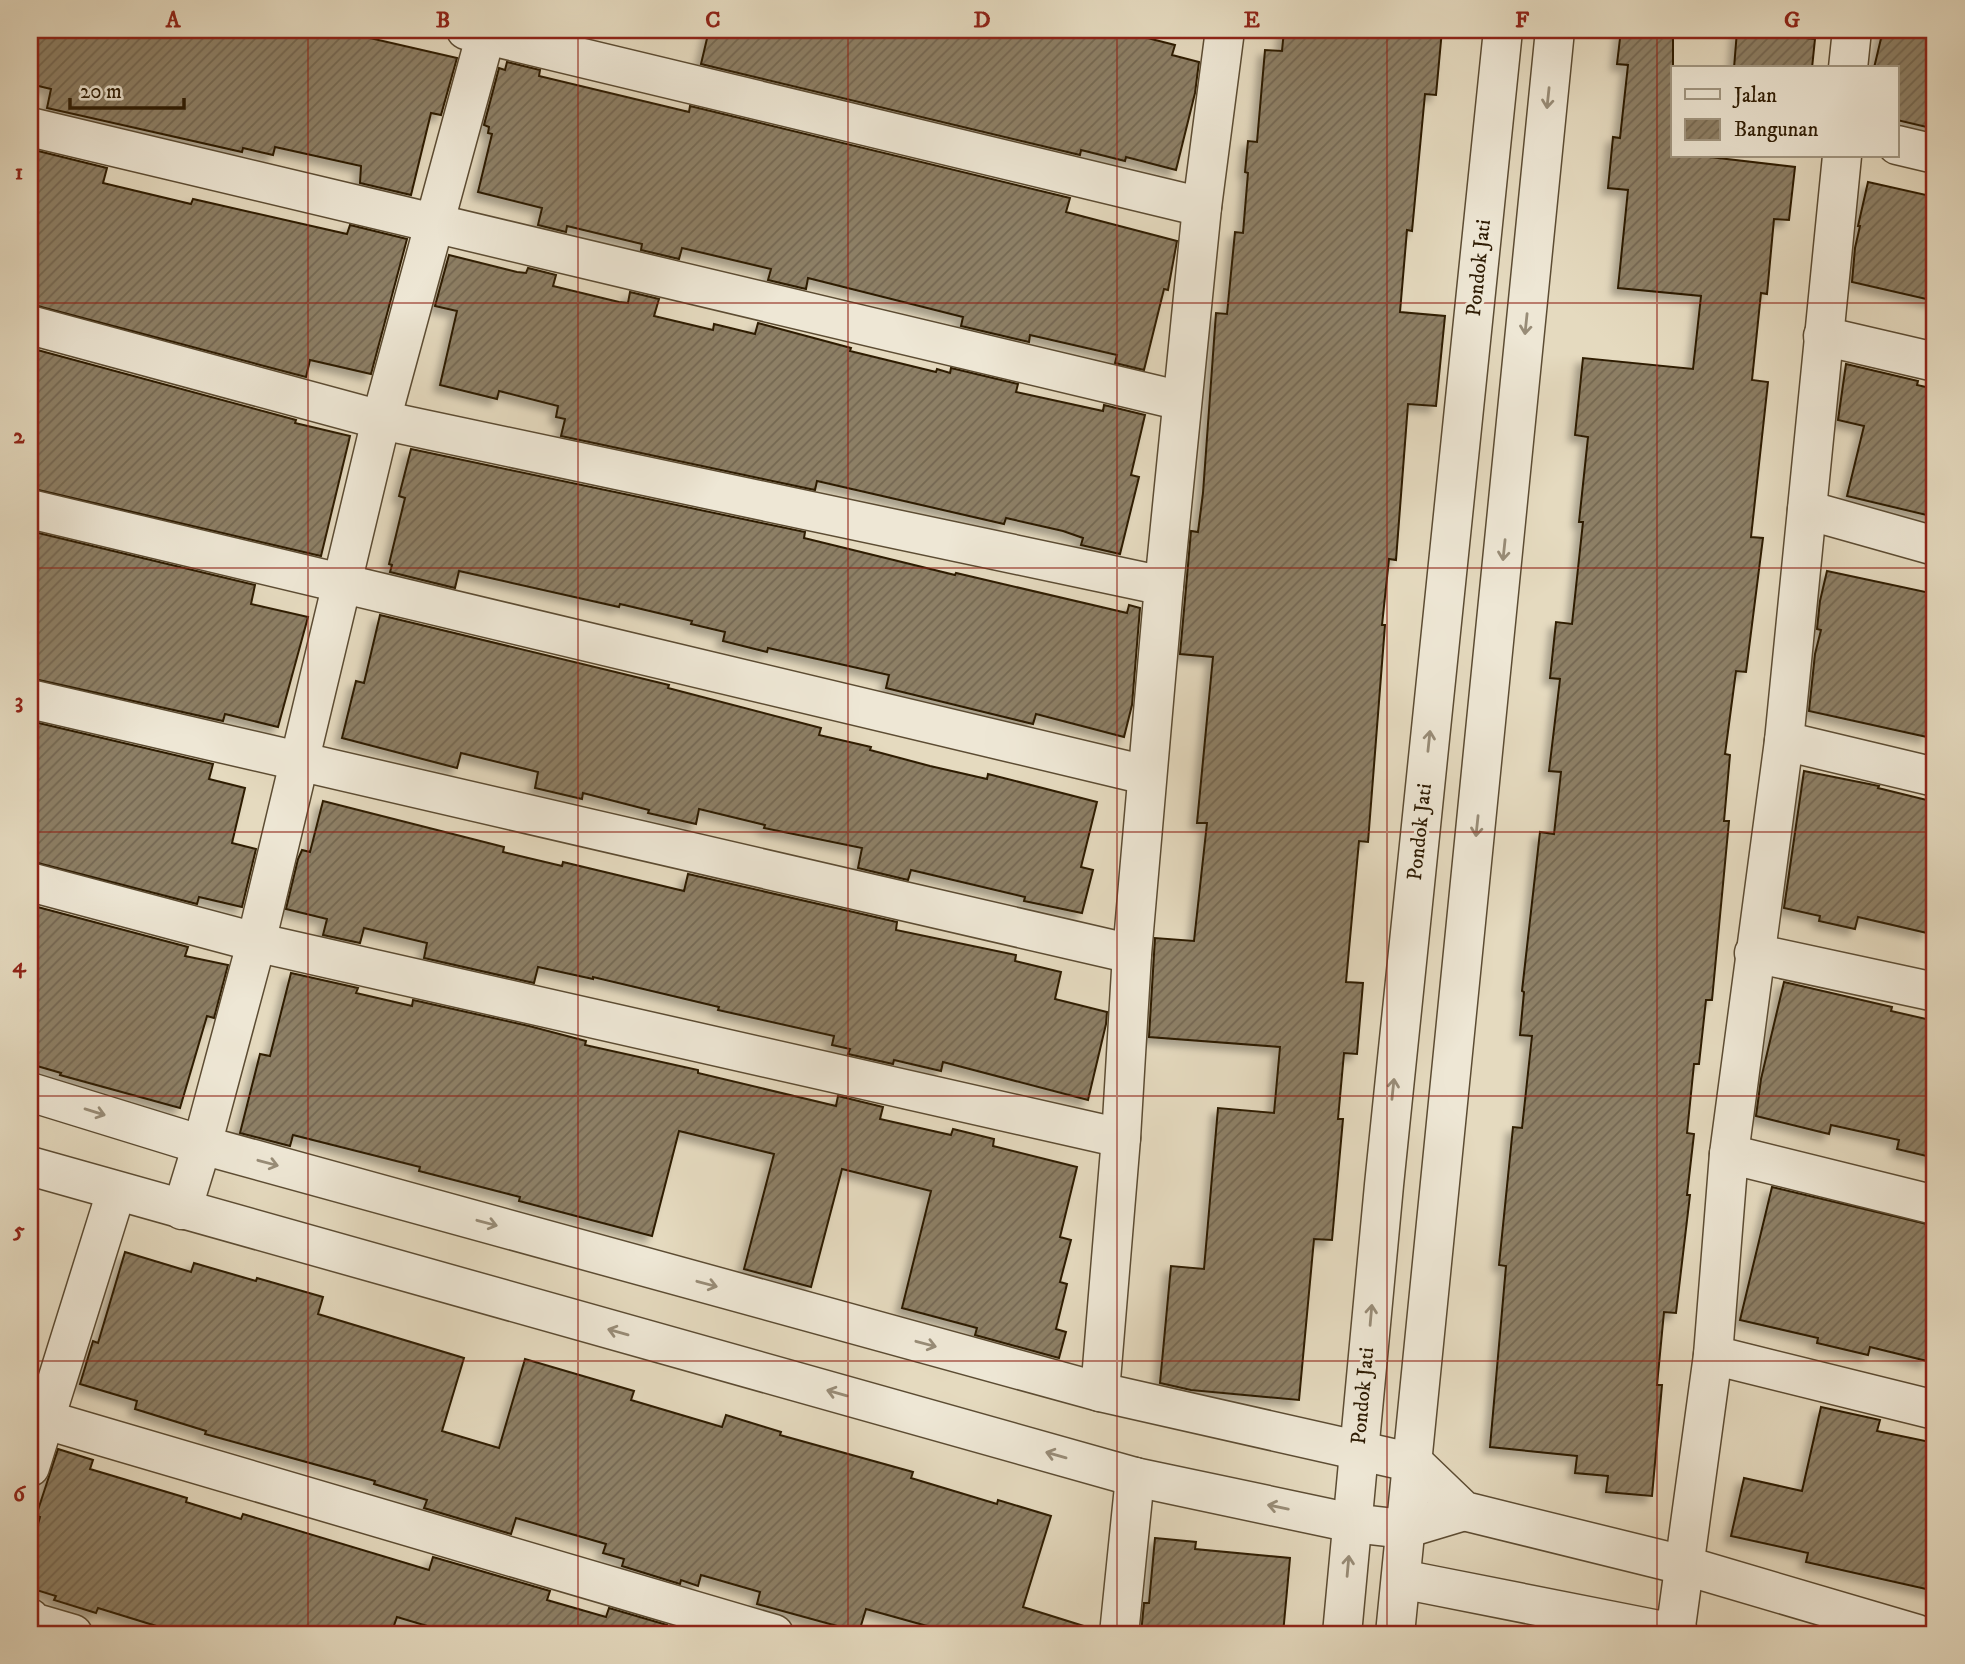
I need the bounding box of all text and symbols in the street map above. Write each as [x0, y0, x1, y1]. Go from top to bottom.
text: A [165, 6, 182, 35]
text: B [436, 6, 450, 35]
text: C [705, 6, 721, 35]
text: D [973, 6, 991, 35]
text: E [1244, 6, 1260, 35]
text: F [1515, 6, 1530, 35]
text: G [1784, 6, 1800, 35]
scale bar [70, 66, 184, 110]
legend [1671, 66, 1898, 158]
text: 20 m [80, 79, 122, 105]
text: Jalan [1732, 83, 1777, 109]
one-way arrow [1542, 86, 1555, 108]
text: Bangunan [1734, 117, 1818, 143]
text: 1 [15, 158, 23, 187]
street label: Pondok Jati [1461, 218, 1497, 318]
one-way arrow [1519, 312, 1532, 335]
text: 2 [13, 422, 25, 451]
one-way arrow [1497, 539, 1510, 561]
text: 3 [15, 687, 23, 716]
one-way arrow [1423, 730, 1436, 753]
street label: Pondok Jati [1402, 782, 1438, 882]
one-way arrow [1470, 814, 1483, 836]
text: 4 [12, 951, 27, 980]
one-way arrow [1387, 1078, 1400, 1101]
one-way arrow [84, 1107, 106, 1120]
one-way arrow [256, 1157, 279, 1170]
text: 5 [12, 1216, 25, 1245]
one-way arrow [476, 1218, 498, 1231]
one-way arrow [695, 1278, 718, 1291]
one-way arrow [1365, 1304, 1378, 1327]
one-way arrow [608, 1325, 630, 1338]
one-way arrow [915, 1339, 937, 1352]
street label: Pondok Jati [1346, 1346, 1380, 1446]
one-way arrow [827, 1386, 849, 1399]
one-way arrow [1046, 1447, 1068, 1460]
text: 6 [13, 1480, 27, 1509]
one-way arrow [1267, 1500, 1290, 1513]
one-way arrow [1342, 1555, 1355, 1578]

